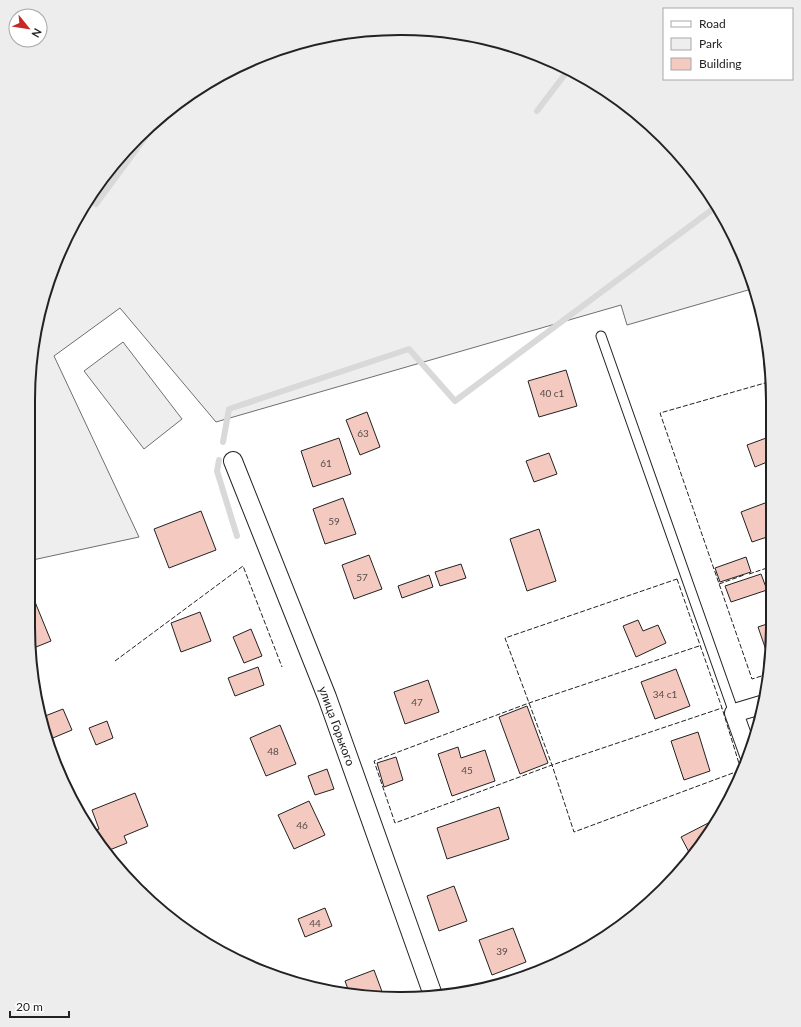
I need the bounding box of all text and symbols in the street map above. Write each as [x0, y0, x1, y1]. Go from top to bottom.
north arrow [8, 8, 48, 48]
legend [663, 8, 793, 80]
text: Road [699, 16, 726, 31]
text: N [29, 26, 45, 40]
text: Park [699, 36, 723, 51]
text: Building [699, 56, 742, 71]
house number: 40 с1 [540, 387, 565, 399]
house number: 63 [357, 427, 369, 439]
house number: 61 [320, 457, 332, 469]
house number: 59 [328, 515, 340, 527]
house number: 57 [356, 571, 368, 583]
street label: улица Горького [316, 684, 358, 768]
house number: 34 c1 [653, 688, 678, 700]
house number: 47 [411, 696, 423, 708]
house number: 48 [267, 745, 279, 757]
house number: 45 [461, 764, 473, 776]
house number: 46 [296, 819, 308, 831]
house number: 44 [309, 917, 321, 929]
house number: 39 [496, 945, 508, 957]
scale bar [10, 993, 69, 1019]
text: 20 m [16, 999, 43, 1014]

